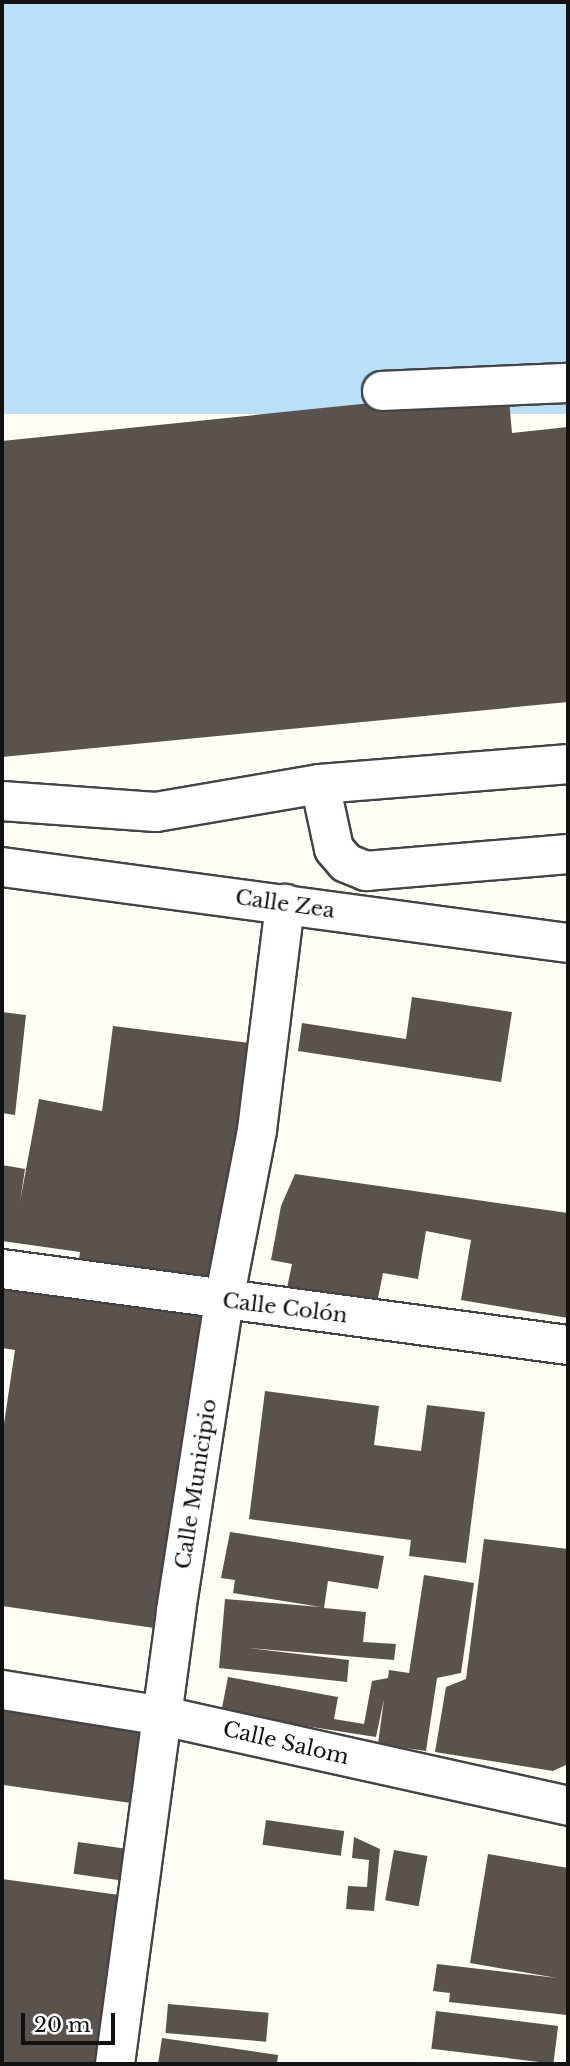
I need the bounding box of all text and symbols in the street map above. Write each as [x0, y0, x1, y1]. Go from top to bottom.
street label: Calle Zea [234, 885, 336, 923]
street label: Calle Colón [221, 1288, 349, 1328]
street label: Calle Municipio [170, 1397, 222, 1571]
street label: Calle Salom [221, 1716, 351, 1770]
scale bar [24, 2000, 119, 2044]
text: 20 m [34, 2012, 91, 2038]

